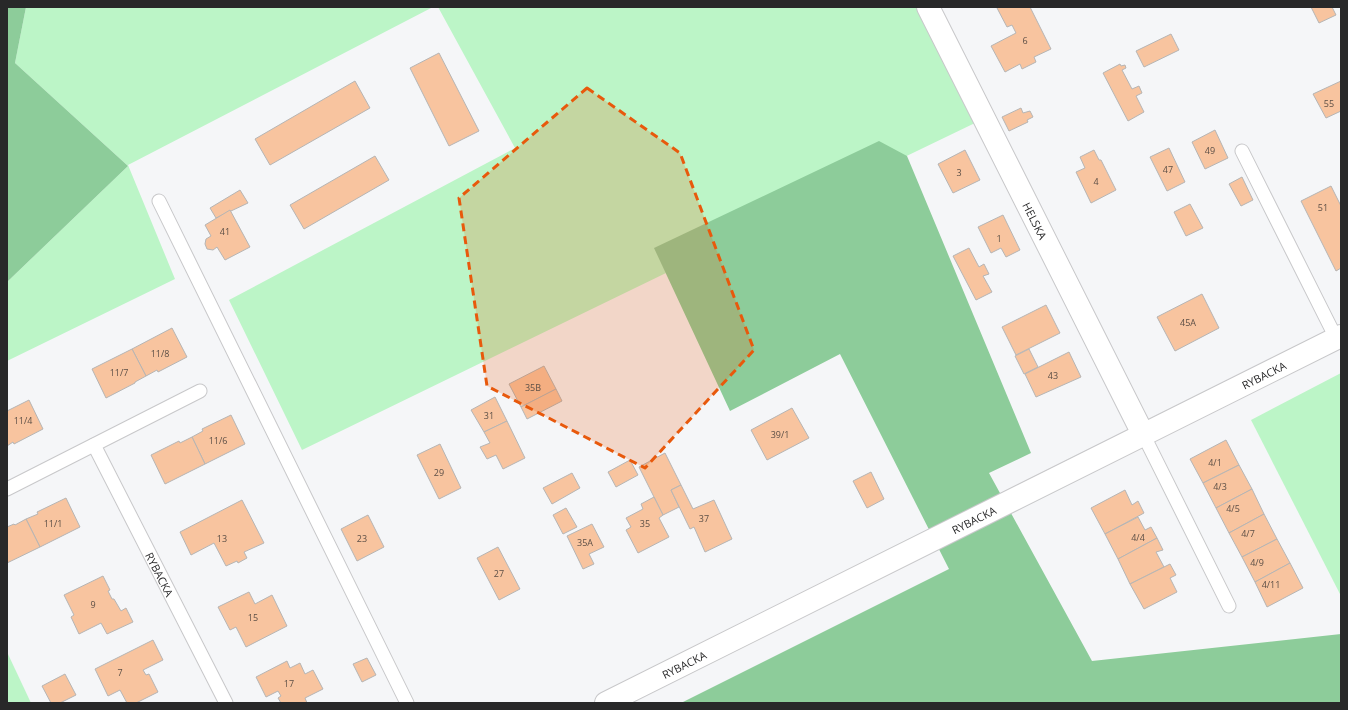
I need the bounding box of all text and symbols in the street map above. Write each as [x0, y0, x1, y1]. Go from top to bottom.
house number: 6 [1022, 34, 1028, 47]
house number: 55 [1324, 97, 1334, 110]
house number: 49 [1205, 144, 1215, 157]
house number: 47 [1163, 163, 1173, 176]
house number: 3 [956, 166, 962, 179]
house number: 4 [1093, 175, 1099, 188]
street label: HELSKA [1020, 199, 1051, 242]
house number: 51 [1318, 201, 1328, 214]
house number: 41 [220, 225, 230, 238]
house number: 1 [996, 232, 1002, 245]
house number: 45A [1180, 316, 1196, 329]
house number: 11/8 [151, 347, 169, 360]
street label: RYBACKA [1239, 357, 1288, 392]
house number: 11/7 [110, 366, 128, 379]
house number: 43 [1048, 369, 1058, 382]
house number: 35B [525, 381, 541, 394]
house number: 31 [484, 409, 494, 422]
house number: 11/4 [14, 414, 32, 427]
house number: 39/1 [771, 428, 789, 441]
house number: 11/6 [209, 434, 227, 447]
house number: 4/1 [1208, 456, 1222, 469]
house number: 29 [434, 466, 444, 479]
house number: 4/3 [1213, 480, 1227, 493]
street label: RYBACKA [949, 502, 998, 537]
house number: 4/5 [1226, 502, 1240, 515]
house number: 37 [699, 512, 709, 525]
house number: 11/1 [44, 517, 62, 530]
house number: 35 [640, 517, 650, 530]
house number: 4/7 [1241, 527, 1255, 540]
house number: 4/4 [1131, 531, 1145, 544]
house number: 13 [217, 532, 227, 545]
house number: 23 [357, 532, 367, 545]
house number: 35A [577, 536, 593, 549]
street label: RYBACKA [143, 549, 178, 599]
house number: 4/9 [1250, 556, 1264, 569]
house number: 27 [494, 567, 504, 580]
house number: 4/11 [1262, 578, 1280, 591]
house number: 9 [90, 598, 96, 611]
house number: 15 [248, 611, 258, 624]
street label: RYBACKA [659, 647, 709, 681]
house number: 7 [117, 666, 123, 679]
house number: 17 [284, 677, 294, 690]

